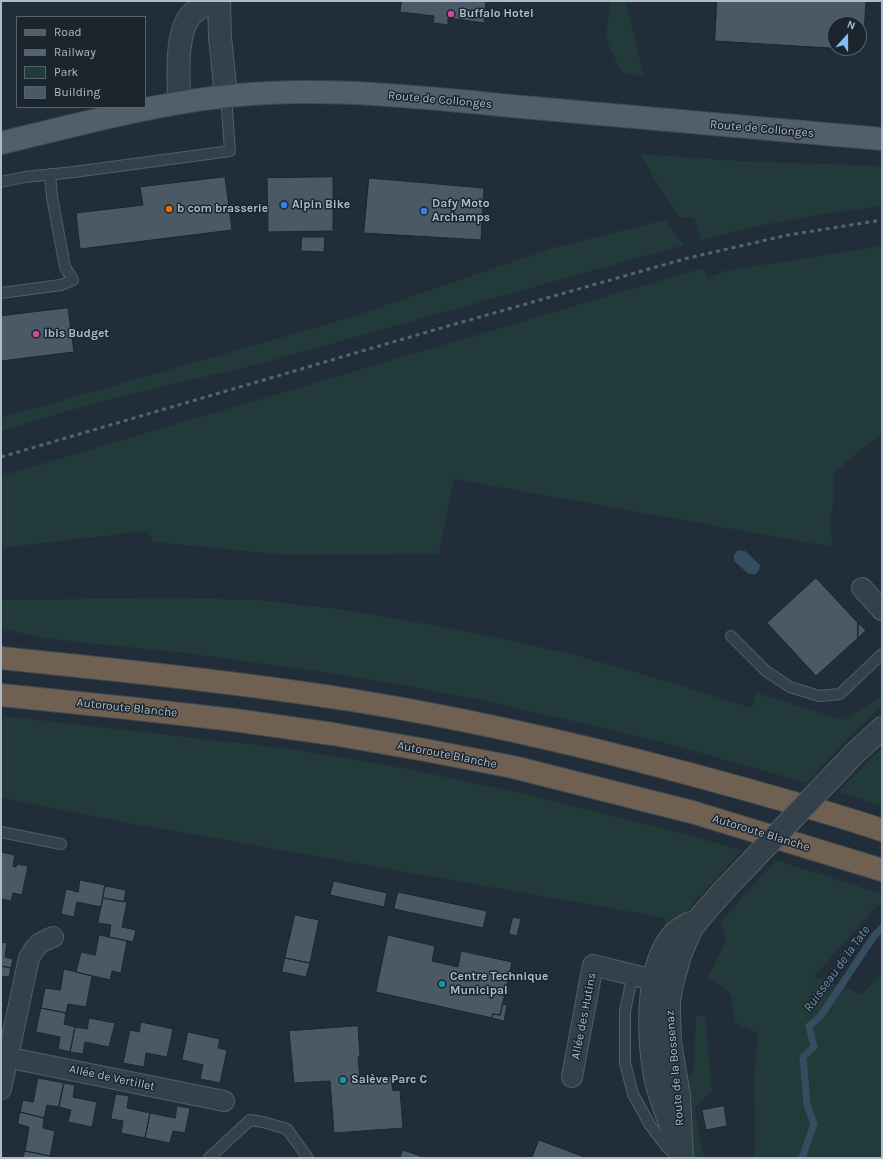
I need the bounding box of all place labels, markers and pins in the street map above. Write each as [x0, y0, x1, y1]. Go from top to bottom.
place label: Buffalo Hotel [459, 7, 534, 21]
marker: Buffalo Hotel [446, 9, 456, 19]
place label: Dafy Moto Archamps [432, 197, 490, 225]
place label: Alpin Bike [292, 198, 350, 212]
marker: Alpin Bike [279, 200, 289, 210]
place label: b com brasserie [177, 202, 268, 216]
marker: b com brasserie [164, 204, 174, 214]
marker: Dafy Moto Archamps [419, 206, 429, 216]
place label: Ibis Budget [44, 327, 109, 341]
marker: Ibis Budget [31, 329, 41, 339]
place label: Centre Technique Municipal [450, 970, 548, 998]
marker: Centre Technique Municipal [437, 979, 447, 989]
place label: Salève Parc C [351, 1073, 427, 1087]
marker: Salève Parc C [338, 1075, 348, 1085]

